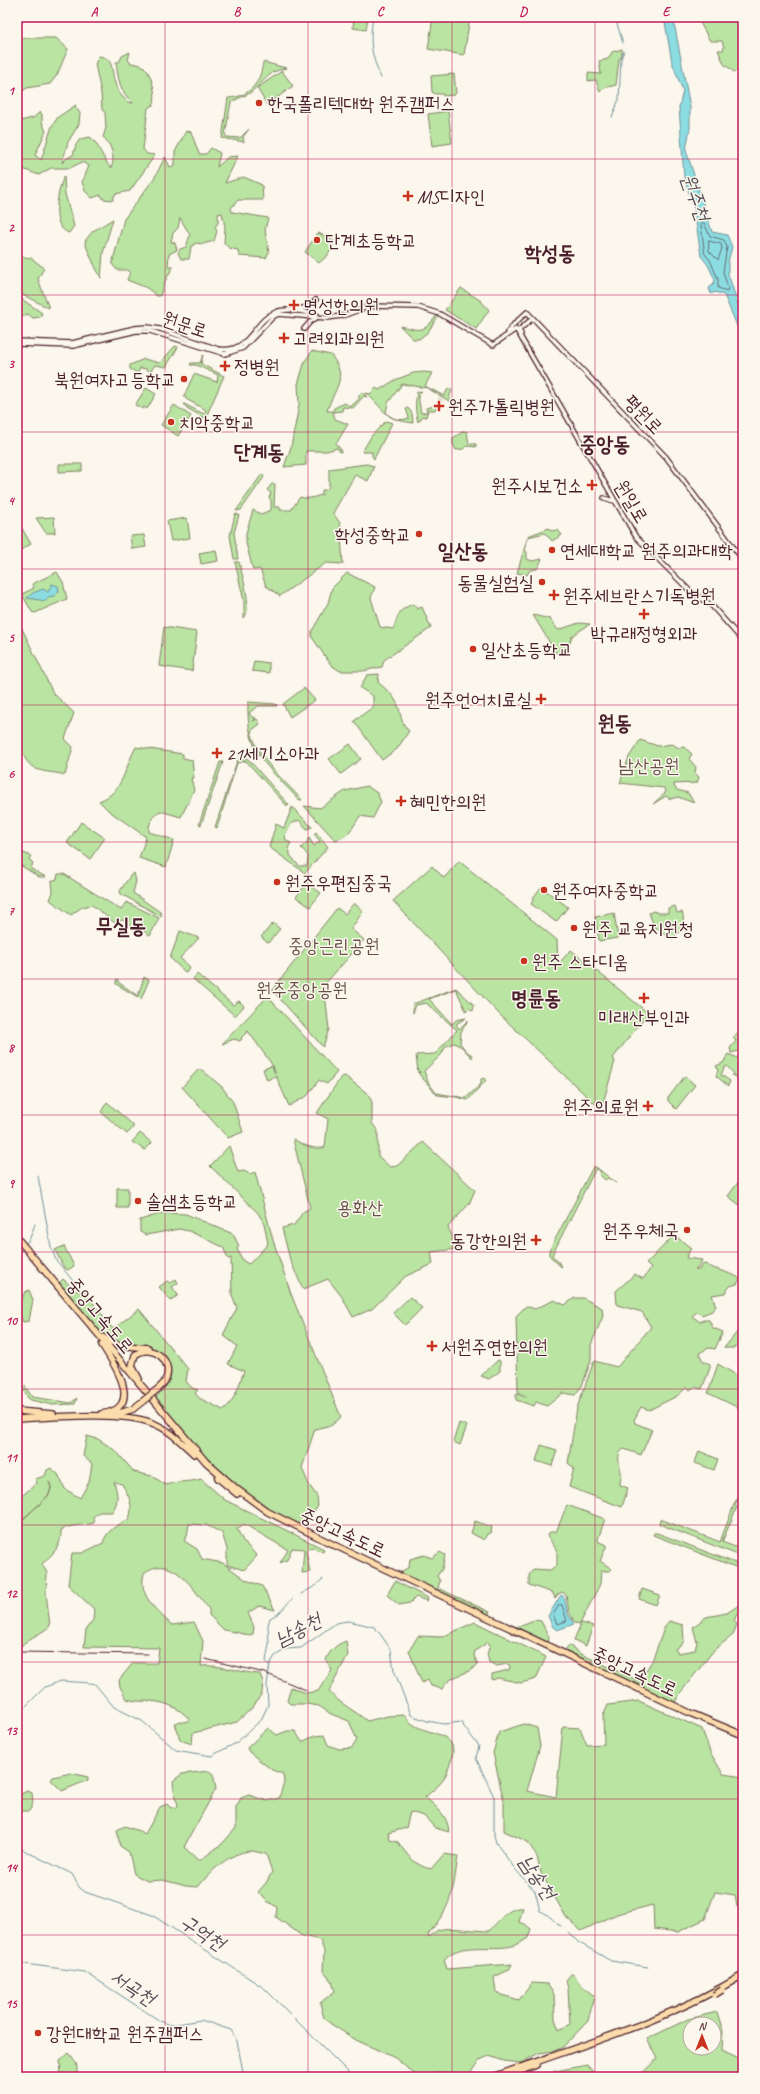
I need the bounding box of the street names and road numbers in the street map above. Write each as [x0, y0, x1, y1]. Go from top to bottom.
street label: 원문로 [159, 306, 210, 343]
street label: 평원로 [619, 390, 668, 440]
street label: 원일로 [609, 476, 653, 527]
street label: 중앙고속도로 [62, 1273, 139, 1358]
street label: 중앙고속도로 [296, 1503, 389, 1563]
street label: 중앙고속도로 [588, 1642, 681, 1702]

